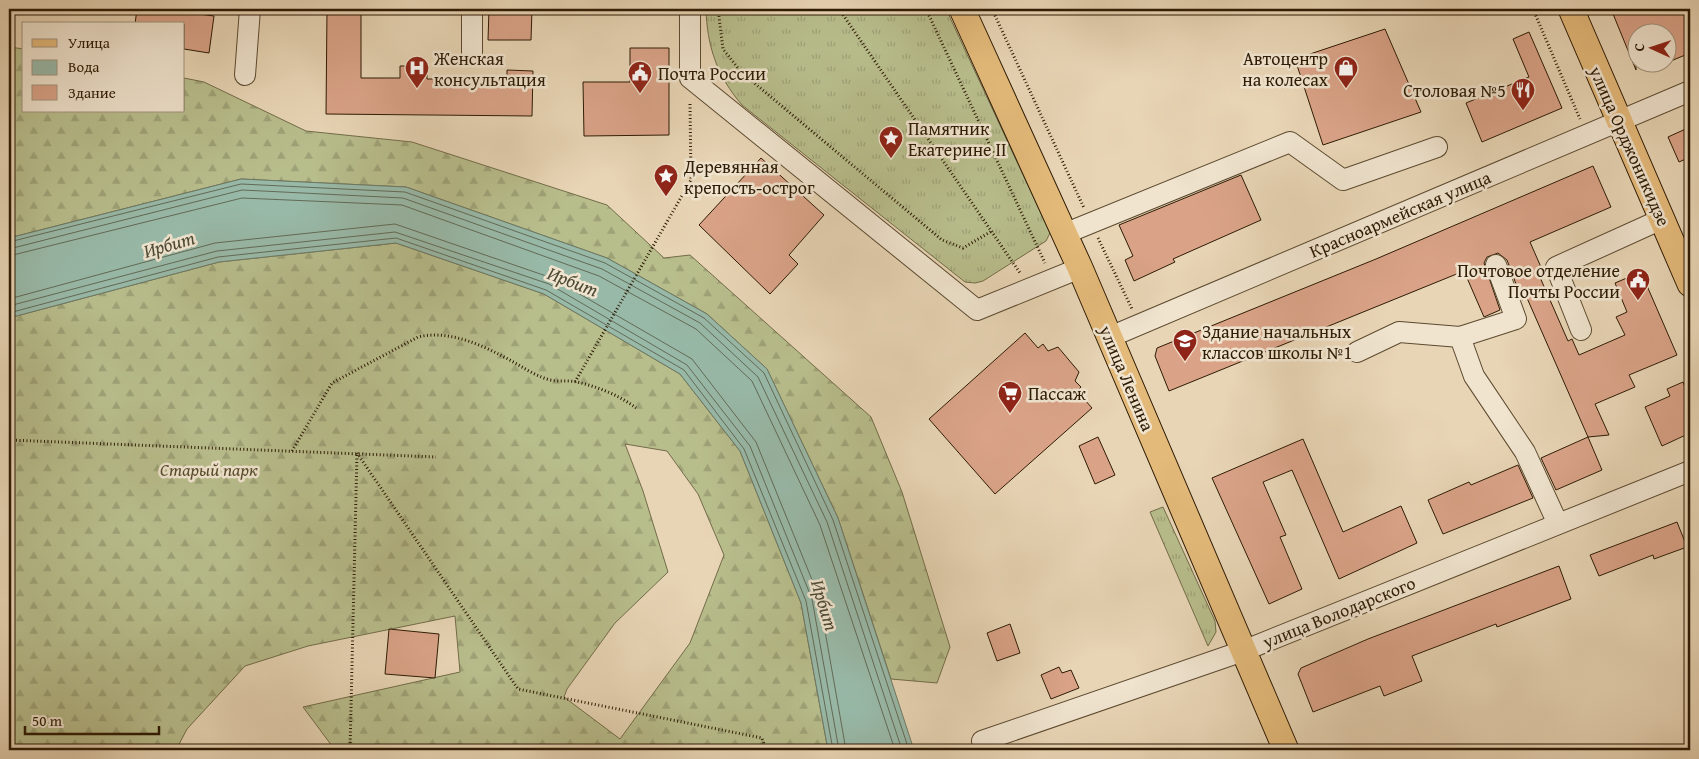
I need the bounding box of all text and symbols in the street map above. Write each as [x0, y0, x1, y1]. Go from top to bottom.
legend [22, 22, 185, 112]
north arrow [1626, 22, 1676, 72]
text: Улица [68, 32, 111, 53]
text: С [1629, 43, 1649, 52]
place label: Женская консультация [433, 45, 546, 93]
place label: Автоцентр на колесах [1242, 45, 1329, 93]
hospital icon: Женская консультация [404, 55, 430, 89]
shop icon: Автоцентр на колесах [1333, 55, 1359, 89]
text: Вода [68, 56, 100, 77]
public building icon: Почта России [627, 60, 653, 94]
place label: Почта России [658, 60, 766, 87]
street label: улица Орджоникидзе [1582, 61, 1677, 230]
place label: Столовая №5 [1403, 77, 1506, 104]
restaurant icon: Столовая №5 [1510, 77, 1536, 111]
text: Здание [68, 82, 116, 103]
place label: Памятник Екатерине II [908, 115, 1007, 163]
place icon: Памятник Екатерине II [878, 125, 904, 159]
place label: Деревянная крепость-острог [683, 153, 815, 201]
place icon: Деревянная крепость-острог [653, 163, 679, 197]
street label: Красноармейская улица [1305, 163, 1495, 264]
water label: Ирбит [140, 223, 198, 265]
place label: Почтовое отделение Почты России [1457, 257, 1620, 305]
water label: Ирбит [543, 259, 603, 303]
public building icon: Почтовое отделение Почты России [1625, 267, 1651, 301]
place label: Здание начальных классов школы №1 [1202, 318, 1352, 366]
street label: улица Ленина [1092, 320, 1162, 435]
school or university icon: Здание начальных классов школы №1 [1172, 328, 1198, 362]
supermarket icon: Пассаж [997, 380, 1023, 414]
place label: Пассаж [1028, 380, 1087, 407]
park label: Старый парк [160, 456, 258, 483]
street label: улица Володарского [1258, 569, 1419, 655]
water label: Ирбит [804, 576, 846, 634]
scale bar [25, 704, 159, 736]
text: 50 m [32, 710, 63, 731]

